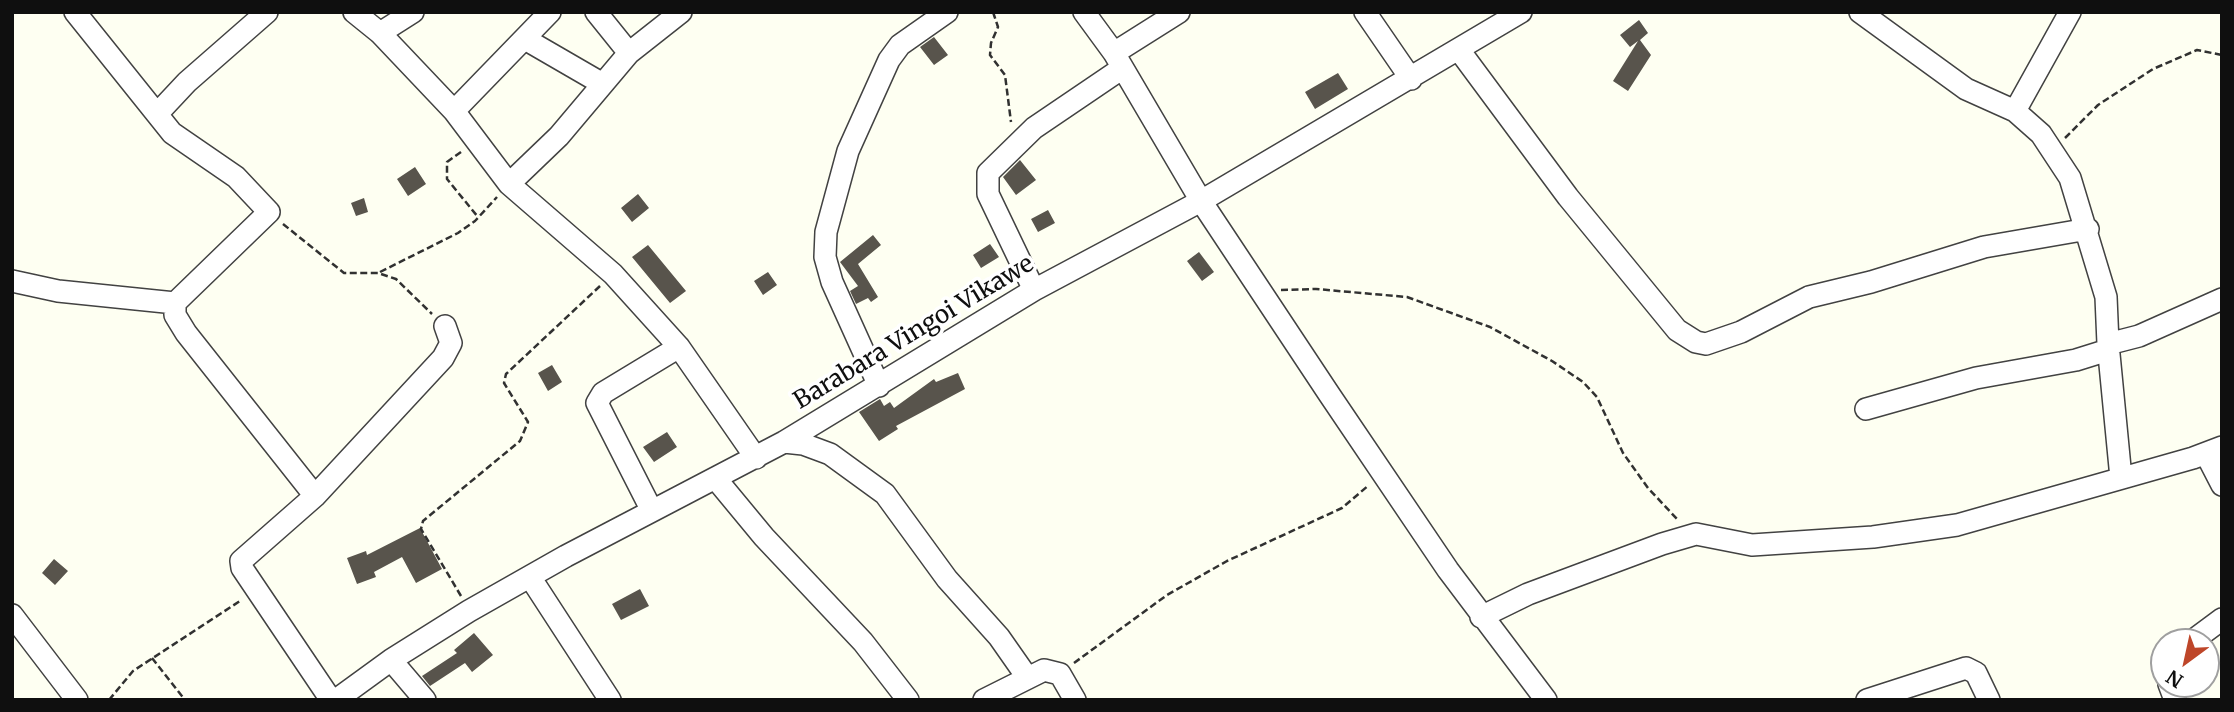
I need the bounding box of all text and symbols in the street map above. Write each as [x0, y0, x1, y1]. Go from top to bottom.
street label: Barabara Vingoi Vikawe [789, 250, 1039, 416]
north arrow [2150, 628, 2220, 698]
text: N [2162, 665, 2187, 693]

